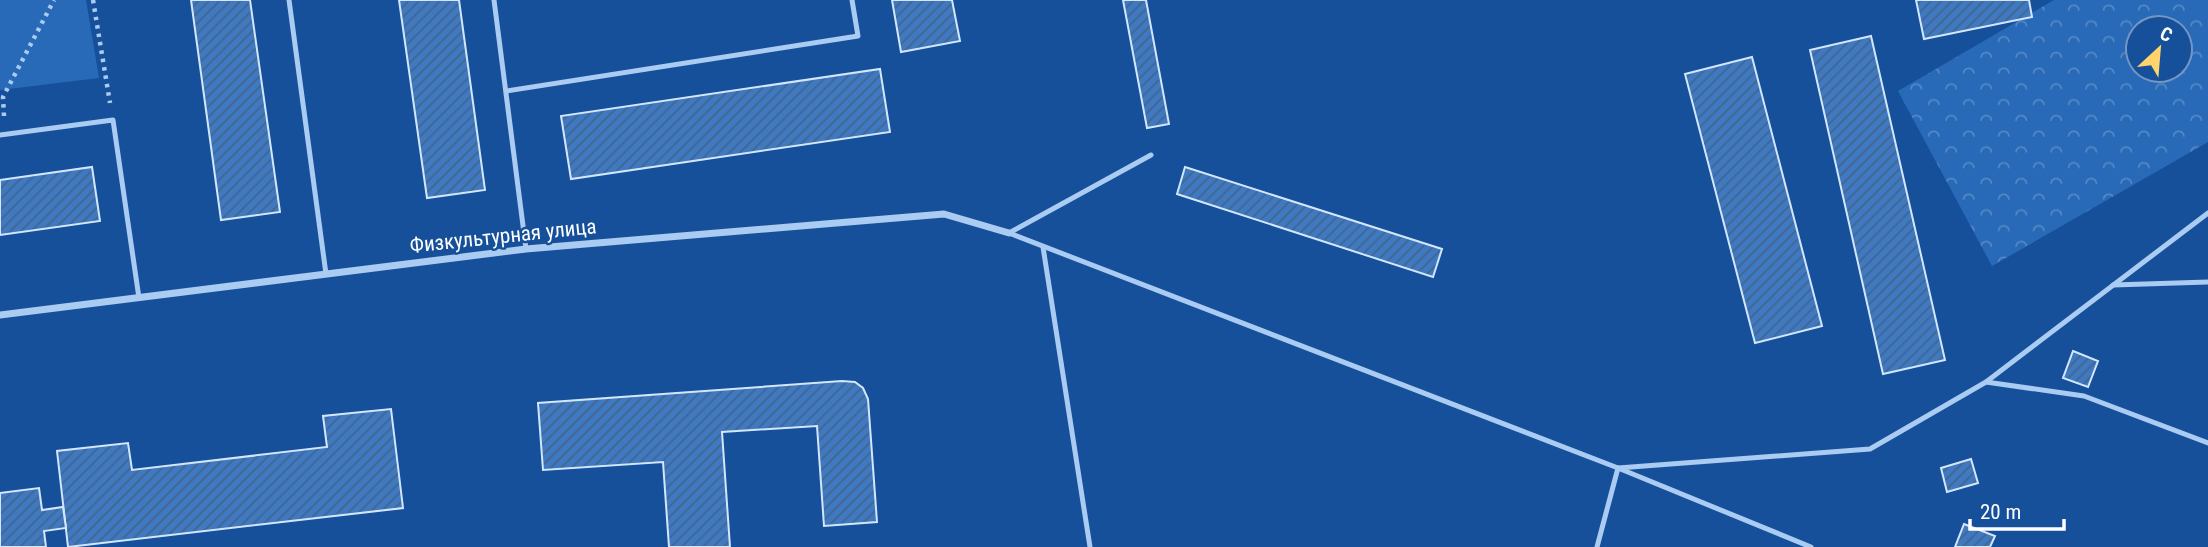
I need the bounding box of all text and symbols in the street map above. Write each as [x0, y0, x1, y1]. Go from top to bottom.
north arrow [2124, 14, 2194, 84]
text: С [2156, 21, 2176, 47]
street label: Физкультурная улица [409, 214, 597, 258]
scale bar [1970, 488, 2064, 532]
text: 20 m [1980, 500, 2021, 524]

